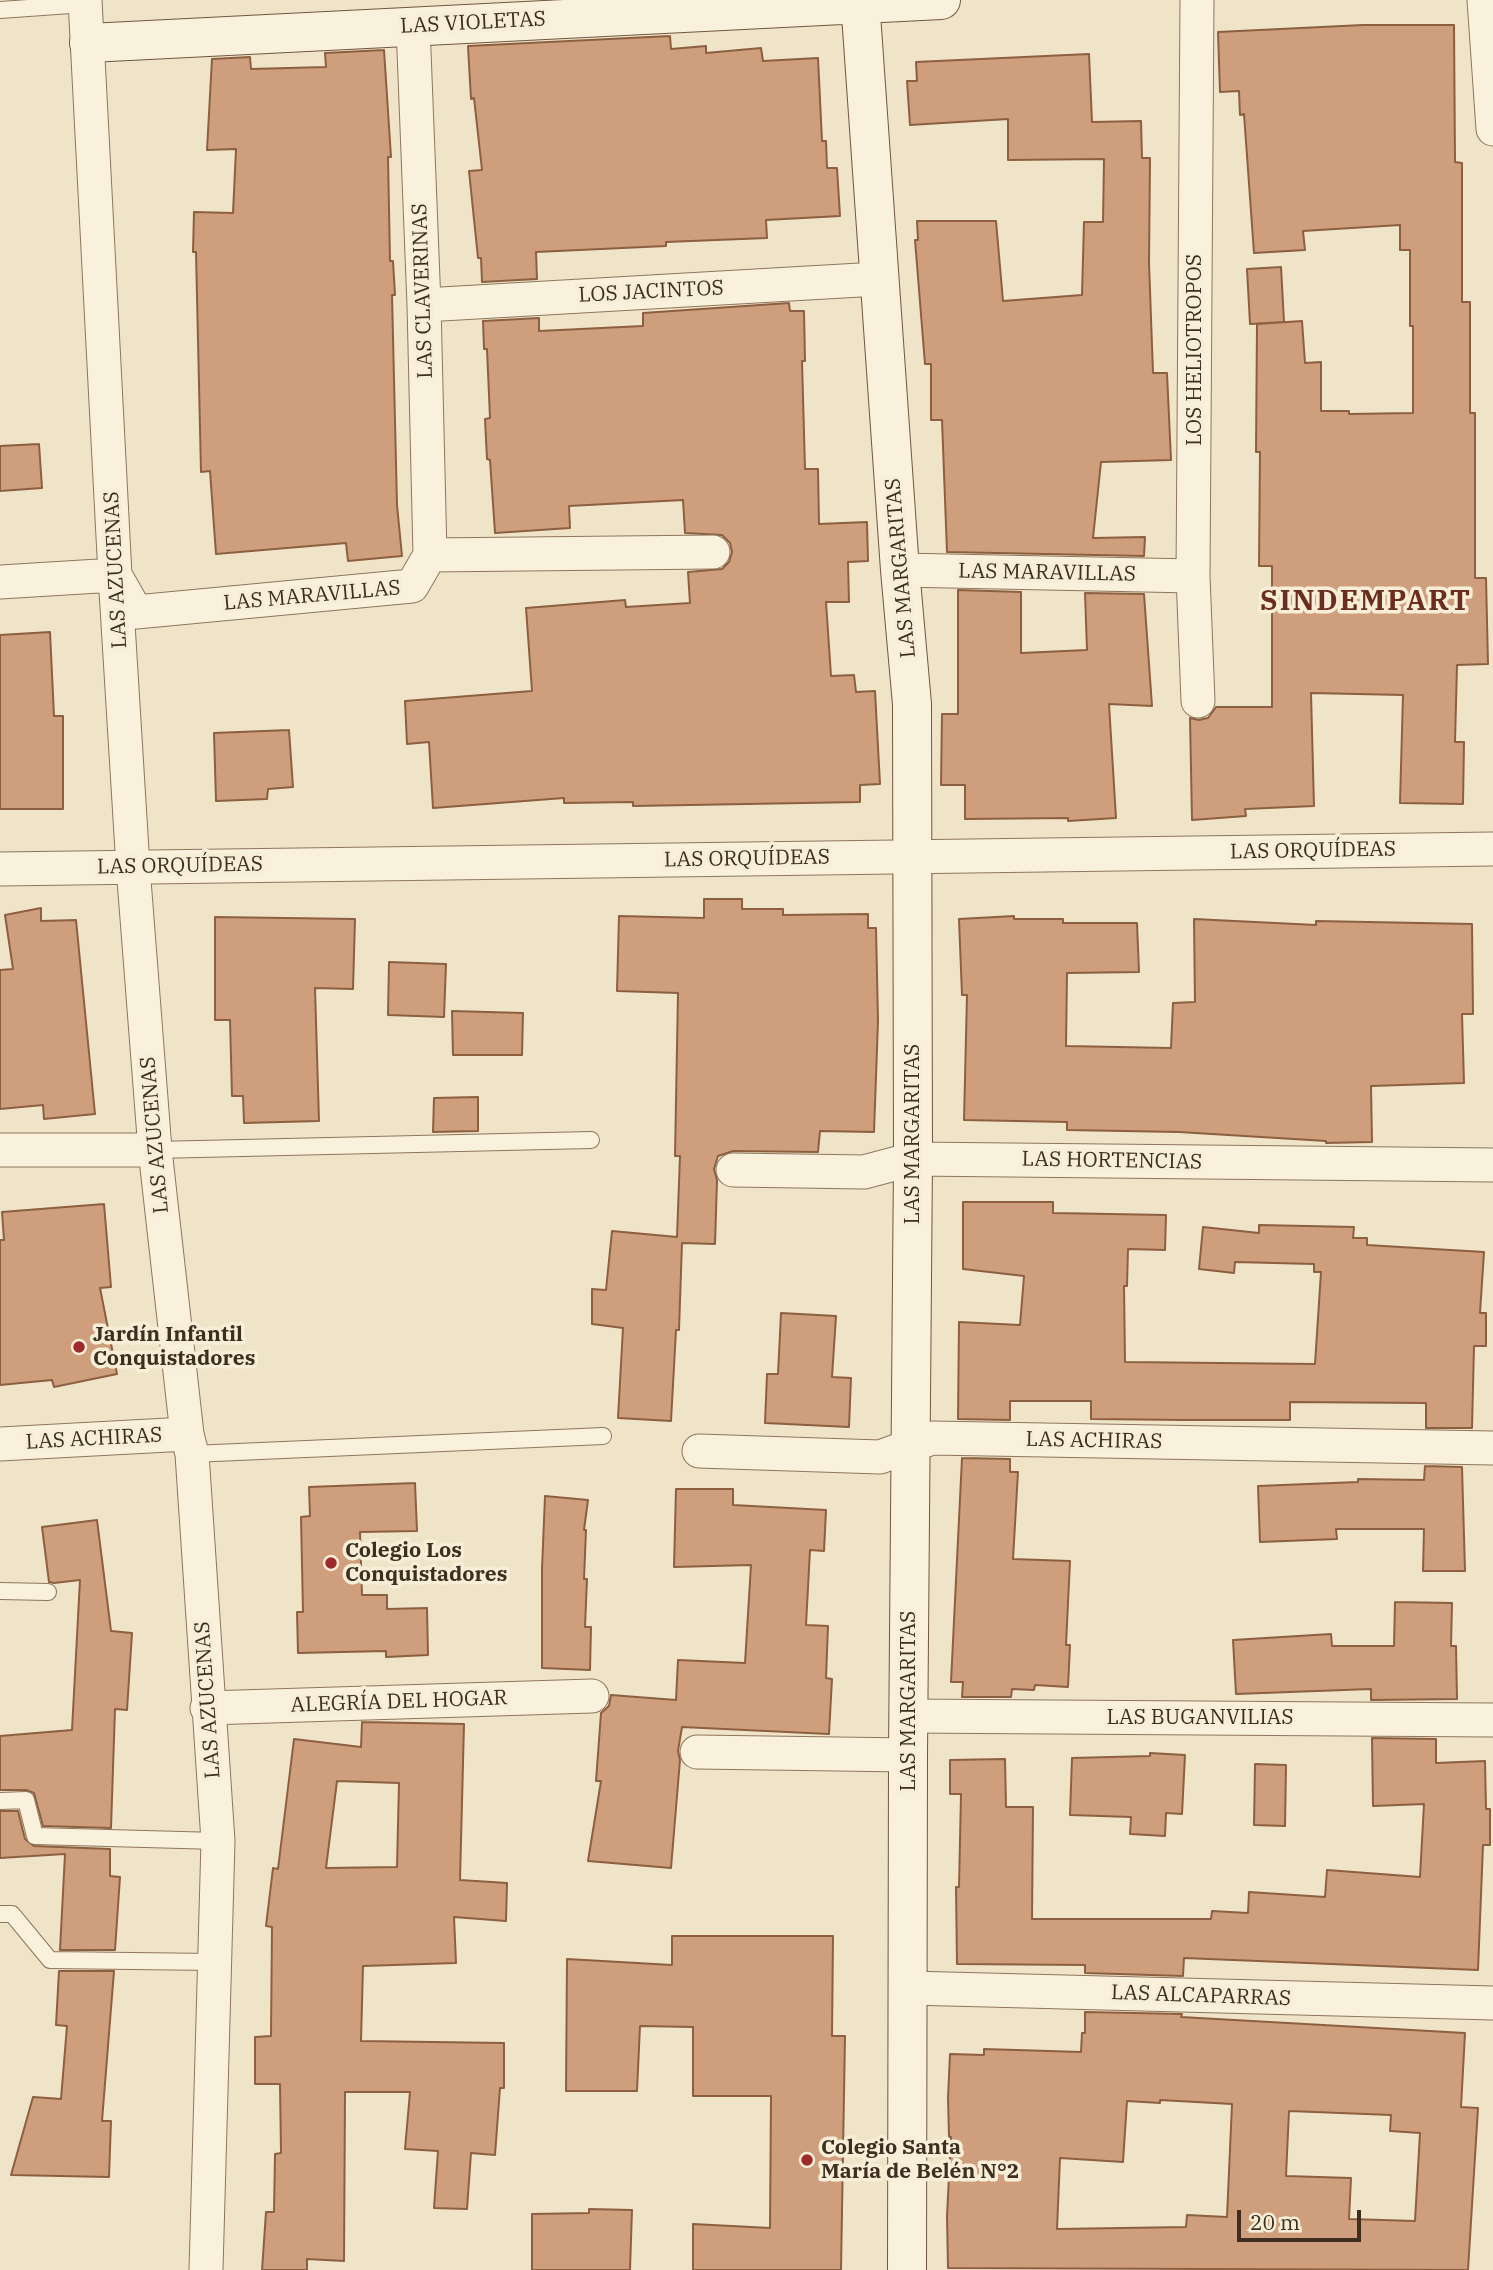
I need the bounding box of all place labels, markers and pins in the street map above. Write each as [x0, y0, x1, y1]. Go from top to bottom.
place label: Jardín Infantil Conquistadores [93, 1322, 255, 1372]
marker: Jardín Infantil Conquistadores [71, 1339, 87, 1355]
place label: Colegio Los Conquistadores [345, 1538, 507, 1588]
marker: Colegio Los Conquistadores [323, 1555, 339, 1571]
place label: Colegio Santa María de Belén N°2 [821, 2135, 1019, 2185]
marker: Colegio Santa María de Belén N°2 [799, 2152, 815, 2168]

